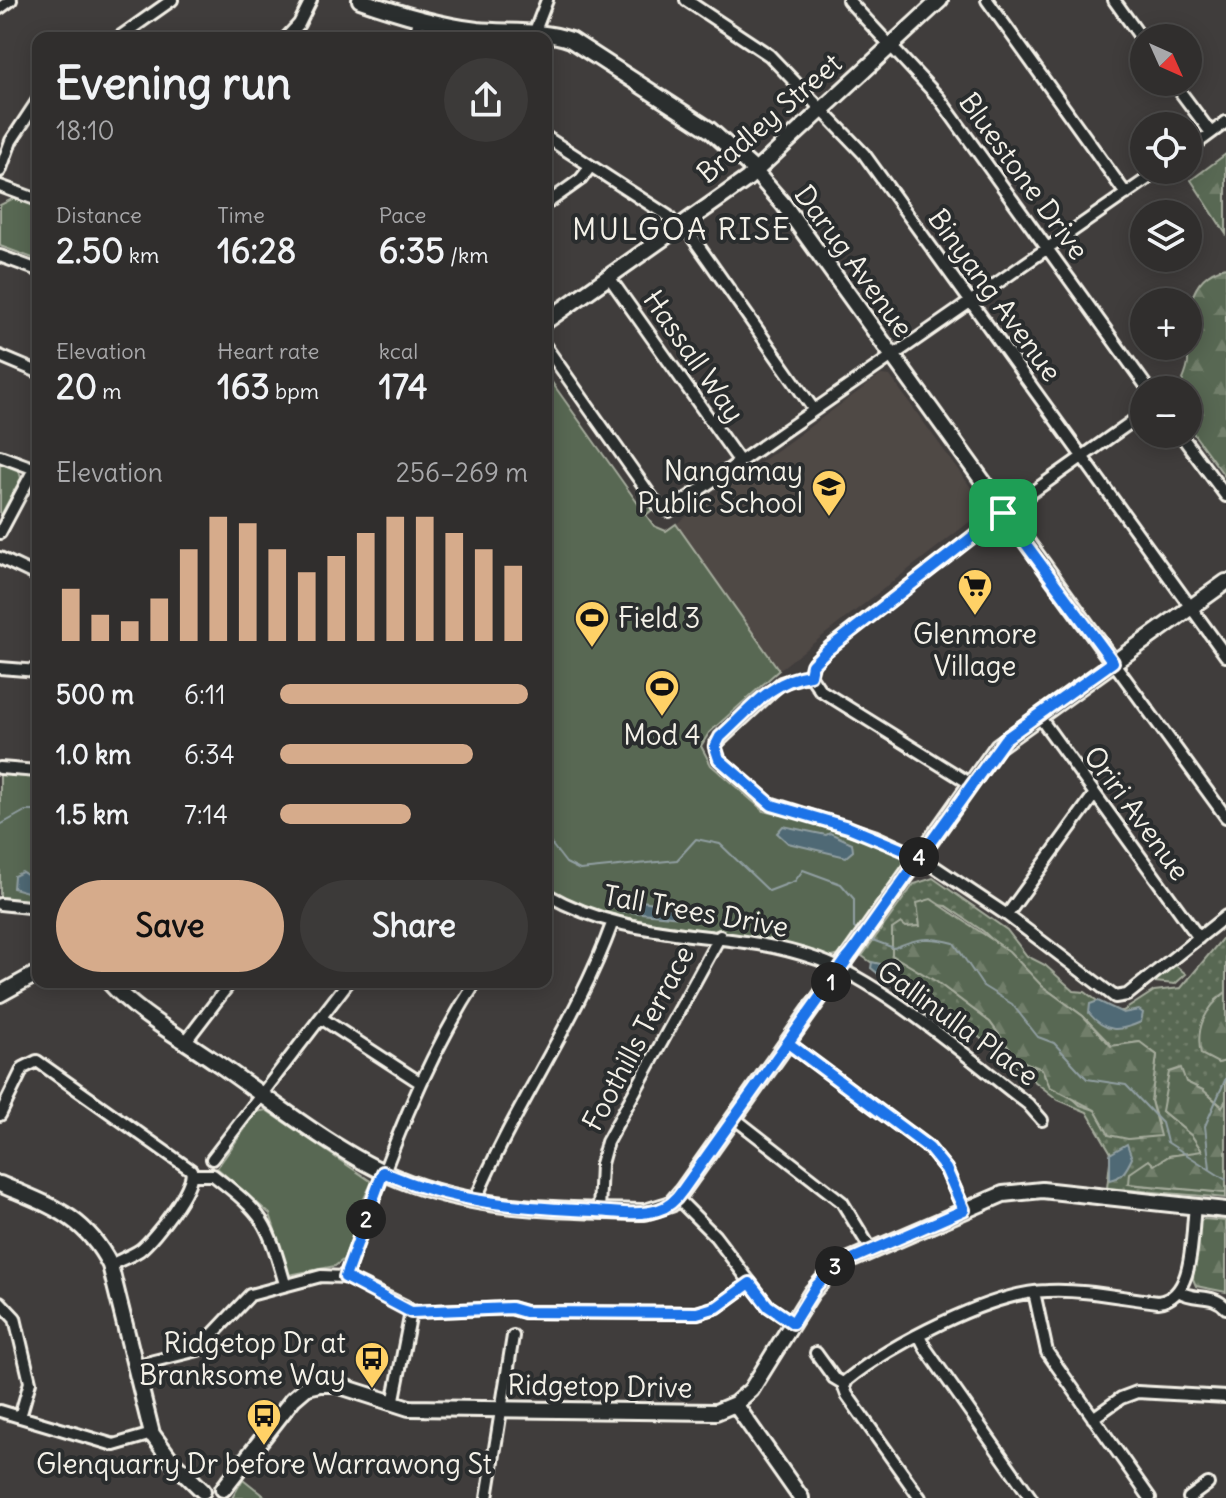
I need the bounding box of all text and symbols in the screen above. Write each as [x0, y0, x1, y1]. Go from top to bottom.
north arrow [1130, 24, 1202, 96]
map controls [1130, 24, 1202, 448]
street label: Bradley Street [689, 45, 849, 191]
text: Evening run [56, 56, 291, 111]
button: share [444, 58, 528, 142]
street label: Bluestone Drive [951, 85, 1097, 267]
button: locate [1130, 112, 1202, 184]
text: 18:10 [56, 114, 115, 147]
street label: Darug Avenue [787, 178, 921, 344]
button: layers [1130, 200, 1202, 272]
text: Distance [56, 201, 142, 229]
text: Time [217, 201, 265, 229]
text: Pace [379, 201, 426, 229]
street label: Binyang Avenue [920, 202, 1070, 388]
district label: MULGOA RISE [572, 210, 792, 248]
text: 2.50 [56, 229, 124, 272]
text: 16:28 [217, 229, 296, 272]
text: 6:35 [379, 229, 445, 272]
text: km [124, 241, 159, 269]
text: /km [445, 241, 489, 269]
street label: Hassall Way [635, 283, 753, 429]
button: + [1130, 288, 1202, 360]
text: Elevation [56, 337, 146, 365]
text: Heart rate [217, 337, 319, 365]
text: kcal [379, 337, 418, 365]
text: 20 [56, 365, 97, 408]
text: 163 [217, 365, 270, 408]
text: 174 [379, 365, 428, 408]
button: − [1130, 376, 1202, 448]
text: m [97, 377, 122, 405]
text: bpm [270, 377, 319, 405]
place label: Nangamay Public School [637, 453, 803, 521]
text: Elevation [56, 456, 163, 489]
text: 256–269 m [396, 456, 528, 489]
school or university icon: Nangamay Public School [810, 468, 848, 518]
pin [969, 479, 1037, 547]
icon: arrive [981, 491, 1025, 535]
supermarket icon: Glenmore Village [956, 567, 994, 617]
sports icon: Field 3 [573, 599, 611, 649]
place label: Field 3 [618, 600, 701, 636]
place label: Glenmore Village [913, 616, 1037, 684]
sports icon: Mod 4 [643, 668, 681, 718]
text: 500 m [56, 678, 134, 711]
text: 6:11 [184, 678, 226, 711]
place label: Mod 4 [623, 717, 701, 753]
text: 1.0 km [56, 738, 131, 771]
text: 6:34 [184, 738, 235, 771]
street label: Oriri Avenue [1076, 739, 1198, 887]
text: 1.5 km [56, 798, 129, 831]
text: 7:14 [184, 798, 228, 831]
pin: 4 [899, 837, 939, 877]
text: 4 [913, 843, 925, 871]
street label: Tall Trees Drive [601, 877, 791, 945]
button: Save [56, 880, 284, 972]
button: Share [300, 880, 528, 972]
street label: Foothills Terrace [574, 939, 702, 1137]
street label: Gallinulla Place [870, 952, 1046, 1094]
pin: 1 [811, 962, 851, 1002]
text: 1 [827, 968, 835, 996]
pin: 2 [346, 1199, 386, 1239]
text: 2 [360, 1205, 372, 1233]
pin: 3 [815, 1246, 855, 1286]
text: 3 [829, 1252, 841, 1280]
place label: Ridgetop Dr at Branksome Way [139, 1325, 346, 1393]
bus stop icon: Ridgetop Dr at Branksome Way [353, 1340, 391, 1390]
street label: Ridgetop Drive [507, 1366, 693, 1406]
bus stop icon: Glenquarry Dr before Warrawong St [245, 1397, 283, 1447]
place label: Glenquarry Dr before Warrawong St [36, 1446, 492, 1482]

